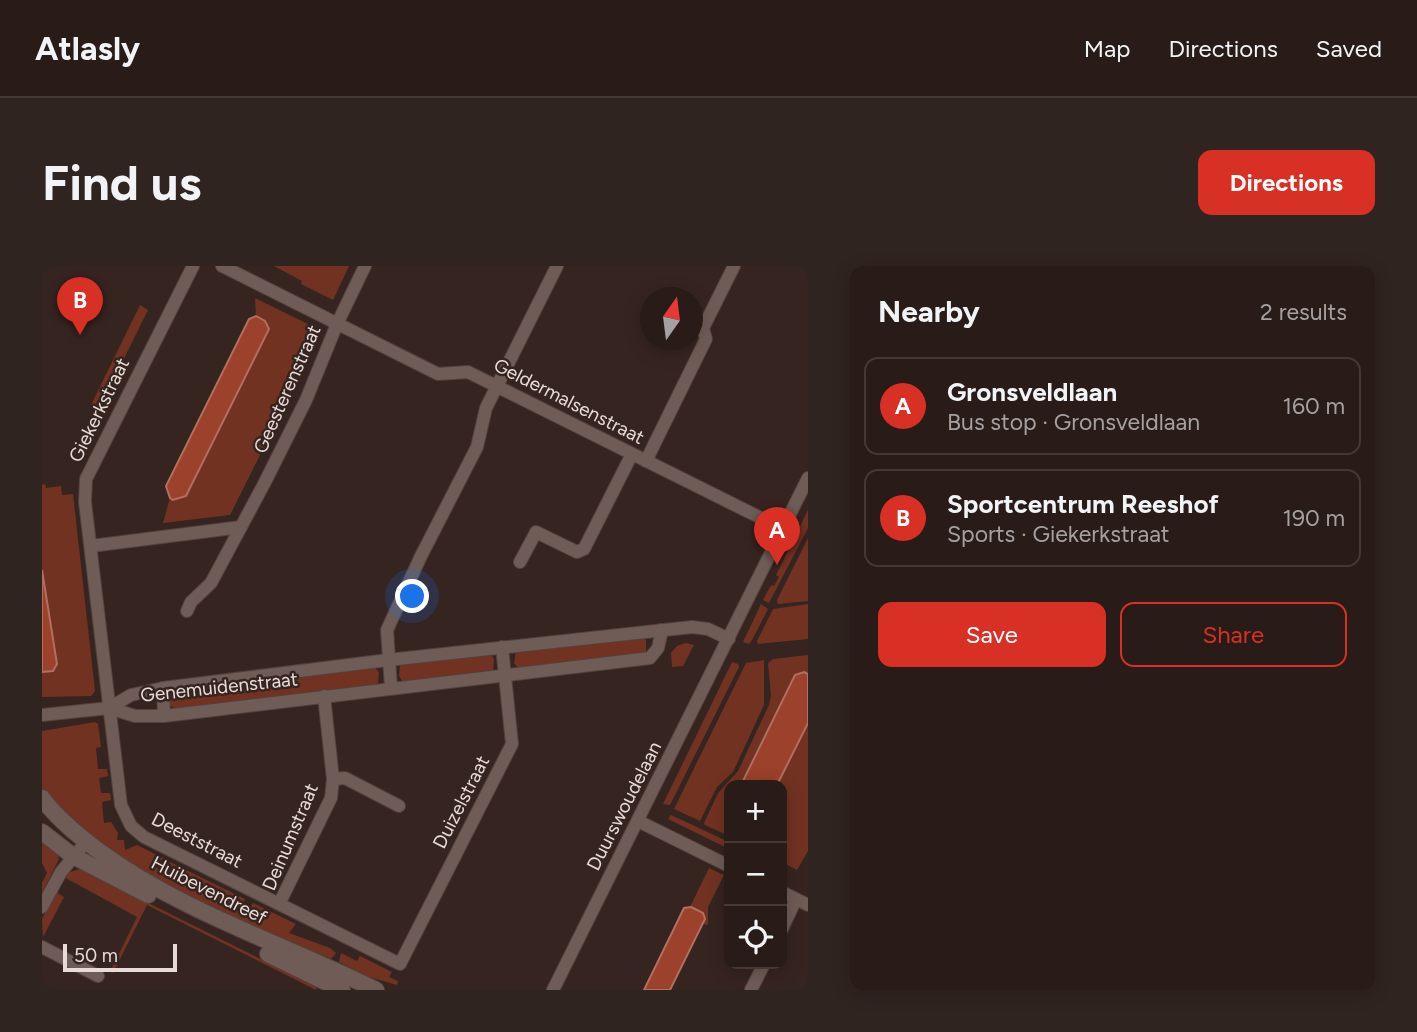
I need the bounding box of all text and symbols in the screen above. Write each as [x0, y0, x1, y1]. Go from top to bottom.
text: Atlasly [35, 29, 140, 68]
text: Map [1084, 34, 1130, 63]
text: Directions [1168, 34, 1278, 63]
text: Saved [1316, 34, 1382, 63]
button: Directions [1198, 150, 1375, 215]
text: Find us [42, 153, 201, 212]
pin: B [57, 277, 103, 335]
north arrow [640, 287, 703, 350]
text: Nearby [878, 293, 980, 330]
text: 2 results [1260, 298, 1347, 326]
street label: Geesterenstraat [248, 321, 326, 457]
street label: Geldermalsenstraat [490, 353, 648, 449]
street label: Giekerkstraat [64, 354, 134, 466]
text: Gronsveldlaan [947, 376, 1117, 408]
text: A [895, 392, 911, 420]
text: 160 m [1282, 392, 1345, 420]
text: Bus stop · Gronsveldlaan [947, 408, 1200, 436]
text: Sportcentrum Reeshof [947, 488, 1219, 520]
text: B [896, 504, 910, 532]
text: 190 m [1282, 504, 1345, 532]
pin: A [754, 507, 800, 565]
text: Sports · Giekerkstraat [947, 520, 1170, 548]
your location [395, 579, 429, 613]
button: Save [878, 602, 1106, 667]
button: Share [1120, 602, 1347, 667]
street label: Genemuidenstraat [139, 667, 299, 707]
street label: Duurswoudelaan [582, 738, 666, 874]
street label: Duizelstraat [428, 752, 494, 852]
street label: Deinumstraat [257, 780, 323, 894]
map controls [724, 780, 787, 969]
button: + [724, 780, 787, 843]
street label: Deeststraat [148, 807, 246, 873]
button: − [724, 843, 787, 906]
street label: Huibevendreef [147, 851, 271, 929]
button: locate [724, 906, 787, 969]
scale bar [63, 941, 177, 973]
text: 50 m [74, 944, 118, 967]

